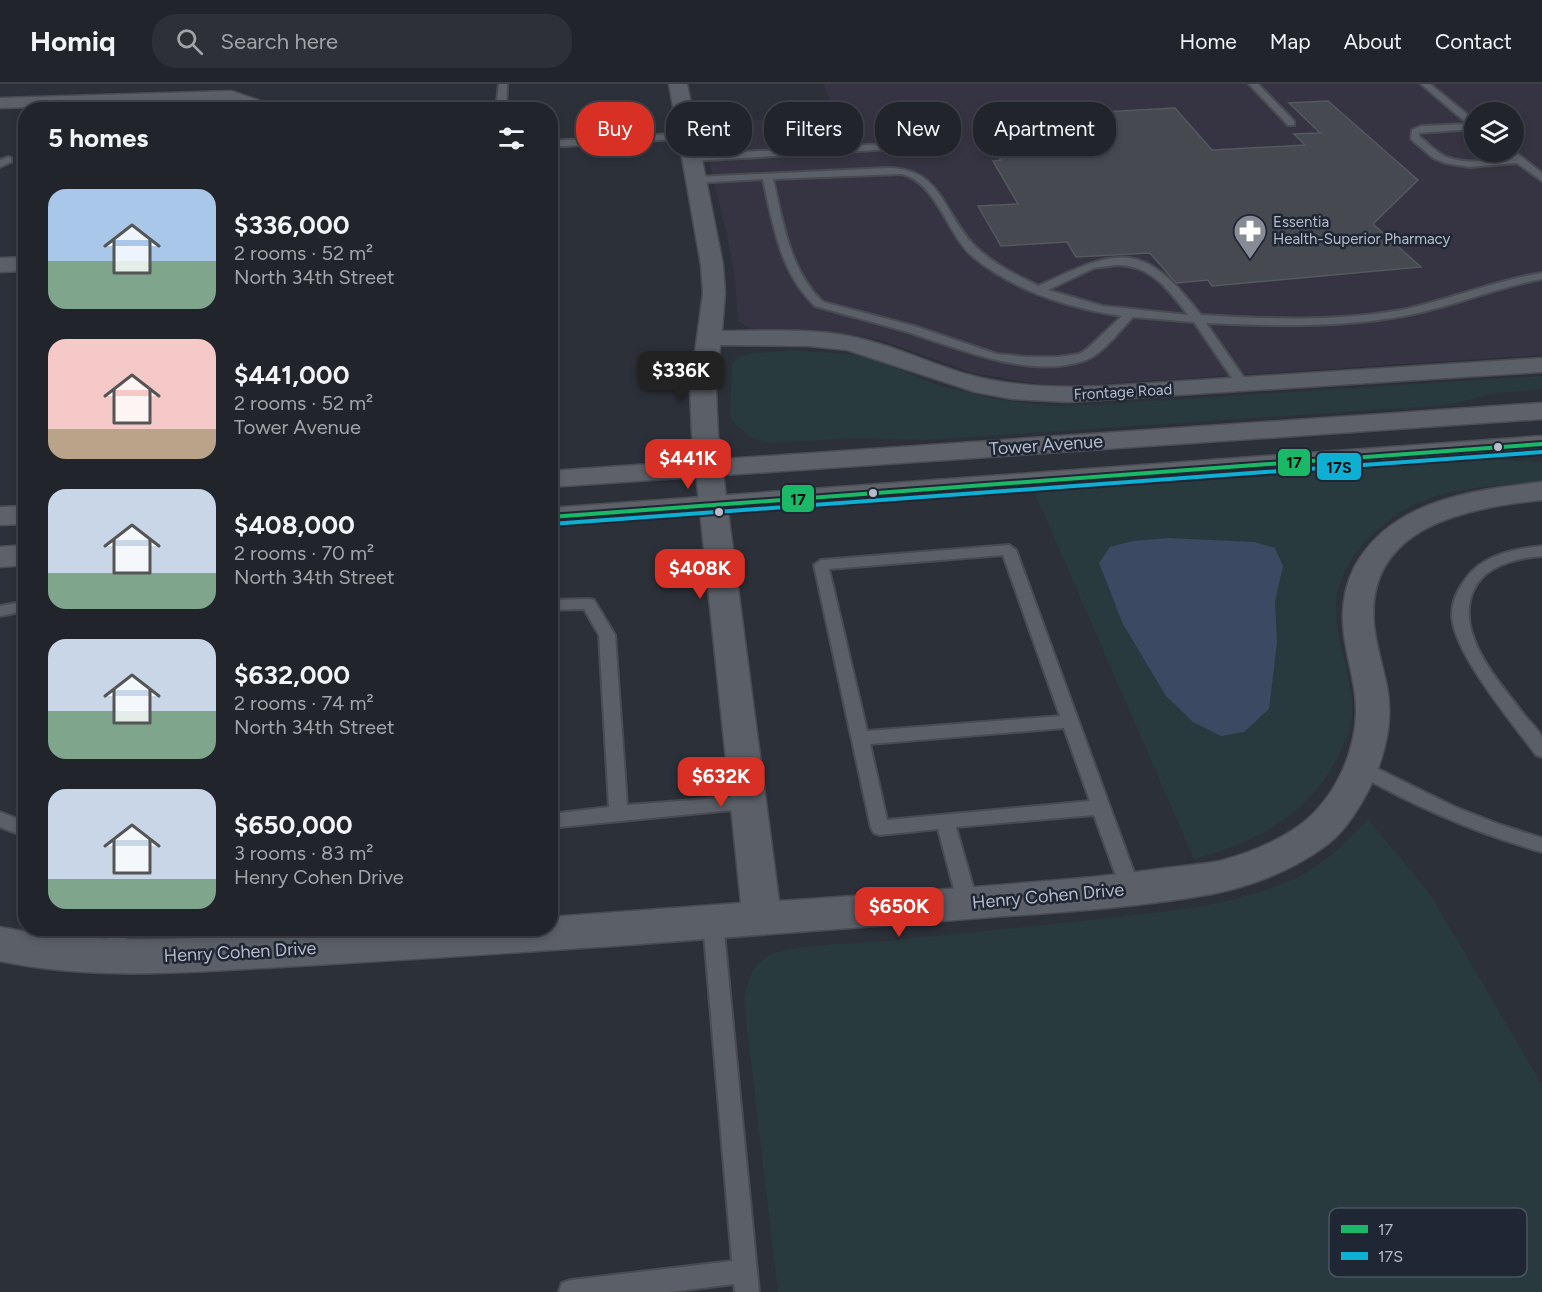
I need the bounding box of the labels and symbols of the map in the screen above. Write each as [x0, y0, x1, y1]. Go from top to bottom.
pharmacy icon: Essentia Health-Superior Pharmacy [1232, 213, 1268, 260]
place label: Essentia Health-Superior Pharmacy [1273, 213, 1450, 248]
pin: $336K [639, 351, 723, 402]
street label: Frontage Road [1073, 380, 1173, 404]
street label: Tower Avenue [988, 430, 1104, 460]
pin: $441K [646, 439, 730, 490]
unlabelled marker [1492, 441, 1504, 453]
line badge: 17 [1277, 448, 1311, 477]
line badge: 17S [1316, 452, 1362, 481]
text: 17 [1286, 453, 1302, 472]
text: 17S [1326, 458, 1352, 477]
line badge: 17 [781, 484, 815, 513]
unlabelled marker [867, 487, 879, 499]
text: 17 [790, 490, 806, 509]
unlabelled marker [713, 506, 725, 518]
pin: $408K [658, 549, 742, 600]
pin: $632K [679, 757, 763, 808]
street label: Henry Cohen Drive [971, 878, 1125, 914]
pin: $650K [857, 887, 941, 938]
street label: Henry Cohen Drive [163, 937, 317, 967]
legend [1329, 1208, 1527, 1277]
text: 17 [1378, 1220, 1394, 1239]
text: 17S [1378, 1247, 1403, 1266]

